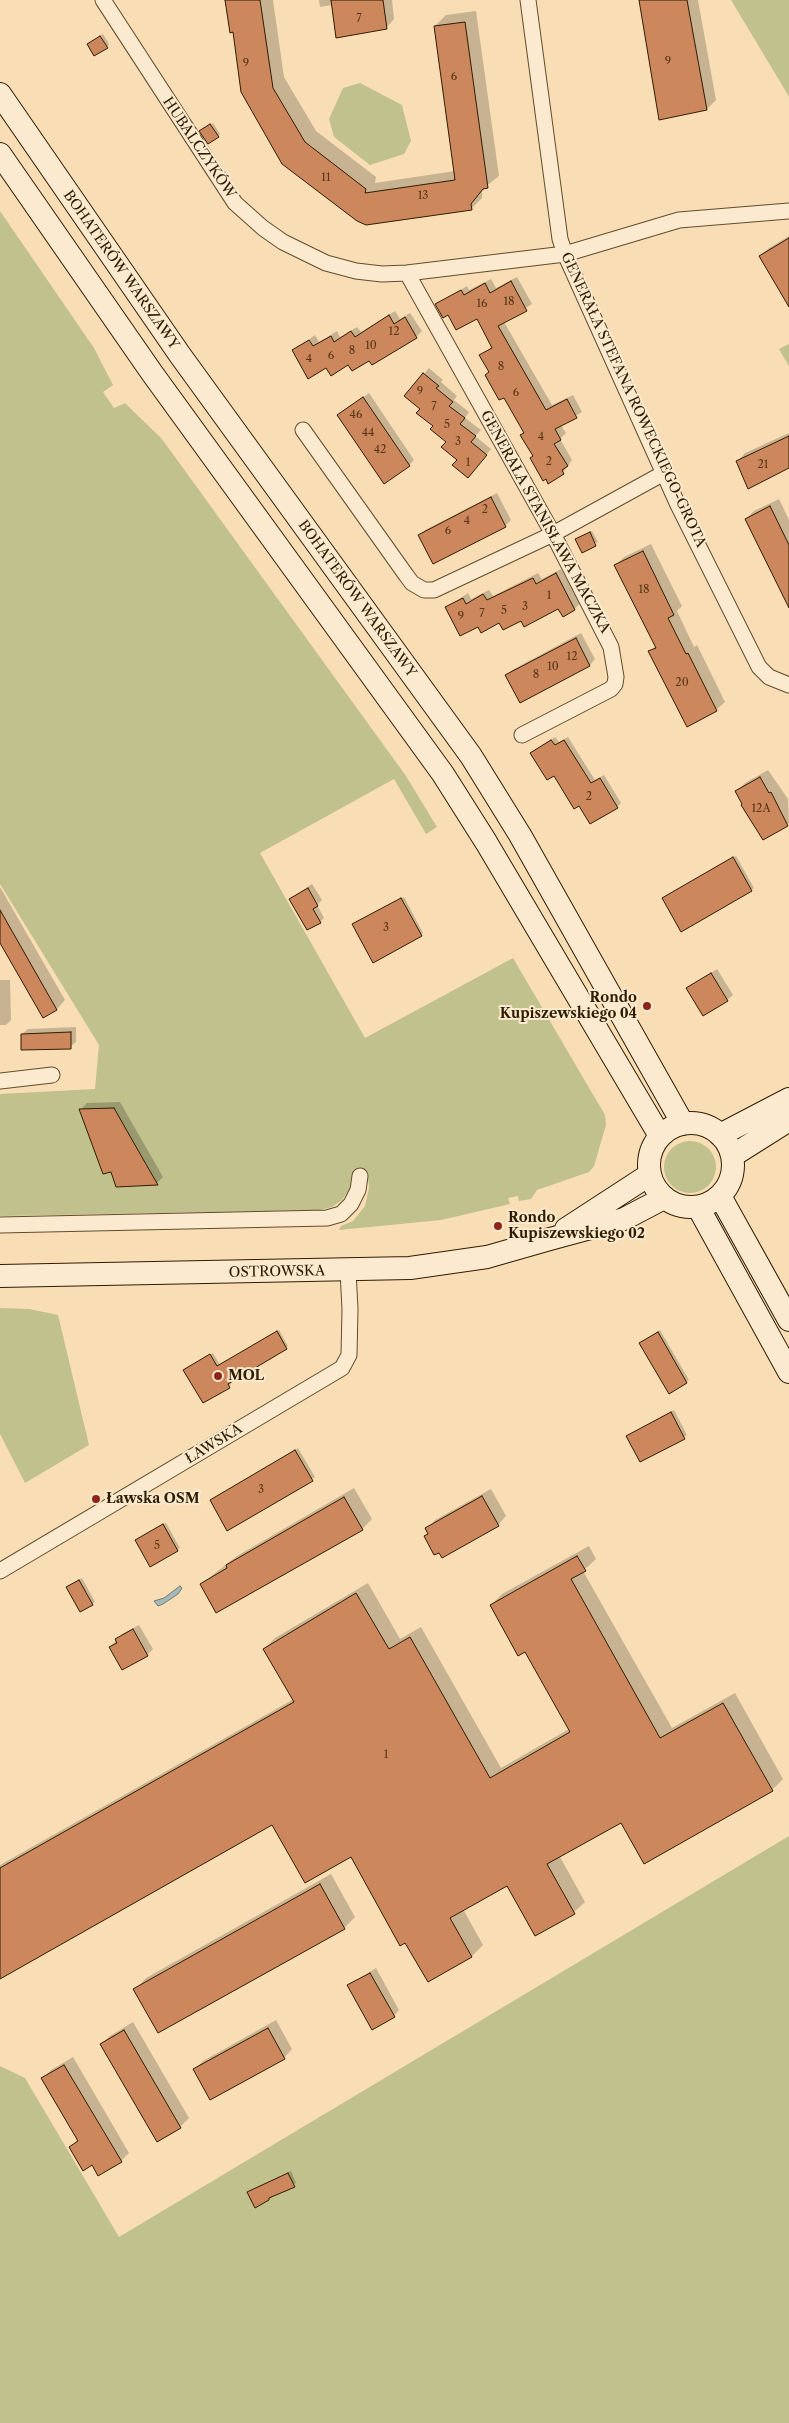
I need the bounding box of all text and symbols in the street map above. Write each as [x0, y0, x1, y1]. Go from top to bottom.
house number: 7 [356, 12, 362, 26]
house number: 9 [665, 55, 671, 69]
house number: 9 [243, 57, 249, 71]
house number: 6 [451, 70, 457, 84]
street label: HUBALCZYKÓW [159, 94, 239, 202]
house number: 11 [321, 171, 331, 185]
street label: BOHATERÓW WARSZAWY [60, 187, 182, 353]
house number: 13 [418, 189, 428, 203]
street label: GENERAŁA STEFANA ROWECKIEGO-GROTA [557, 250, 709, 550]
house number: 18 [503, 295, 515, 309]
house number: 16 [476, 297, 488, 311]
house number: 12 [389, 325, 399, 339]
house number: 10 [365, 339, 377, 353]
house number: 8 [349, 344, 355, 358]
house number: 6 [328, 349, 334, 363]
house number: 4 [306, 352, 312, 366]
house number: 8 [498, 360, 504, 374]
house number: 9 [417, 385, 423, 399]
house number: 6 [513, 386, 519, 400]
house number: 7 [431, 400, 437, 414]
house number: 46 [350, 408, 362, 422]
street label: GENERAŁA STANISŁAWA MACZKA [477, 408, 613, 636]
house number: 5 [444, 418, 450, 432]
house number: 44 [362, 426, 374, 440]
house number: 4 [538, 430, 544, 444]
house number: 3 [455, 435, 461, 449]
house number: 42 [374, 443, 386, 457]
house number: 2 [546, 455, 552, 469]
house number: 1 [466, 456, 470, 470]
house number: 21 [758, 458, 768, 472]
house number: 2 [482, 503, 488, 517]
house number: 4 [464, 514, 470, 528]
street label: BOHATERÓW WARSZAWY [294, 517, 420, 681]
house number: 6 [445, 524, 451, 538]
house number: 18 [638, 583, 650, 597]
house number: 1 [547, 589, 551, 603]
house number: 3 [522, 600, 528, 614]
house number: 5 [501, 604, 507, 618]
house number: 7 [479, 607, 485, 621]
house number: 9 [458, 610, 464, 624]
house number: 12 [567, 650, 577, 664]
house number: 10 [547, 660, 559, 674]
house number: 8 [533, 668, 539, 682]
house number: 20 [675, 676, 689, 690]
house number: 2 [586, 790, 592, 804]
house number: 12A [751, 802, 771, 816]
house number: 3 [383, 921, 389, 935]
place label: Rondo Kupiszewskiego 04 [500, 990, 637, 1022]
marker: Rondo Kupiszewskiego 04 [641, 1000, 653, 1012]
place label: Rondo Kupiszewskiego 02 [508, 1210, 645, 1242]
marker: Rondo Kupiszewskiego 02 [492, 1220, 504, 1232]
street label: OSTROWSKA [229, 1263, 325, 1281]
place label: MOL [228, 1368, 264, 1384]
marker: MOL [212, 1370, 224, 1382]
street label: ŁAWSKA [183, 1421, 245, 1467]
house number: 3 [258, 1483, 264, 1497]
place label: Ławska OSM [106, 1491, 200, 1507]
marker: Ławska OSM [90, 1493, 102, 1505]
house number: 5 [154, 1539, 160, 1553]
house number: 1 [384, 1748, 388, 1762]

